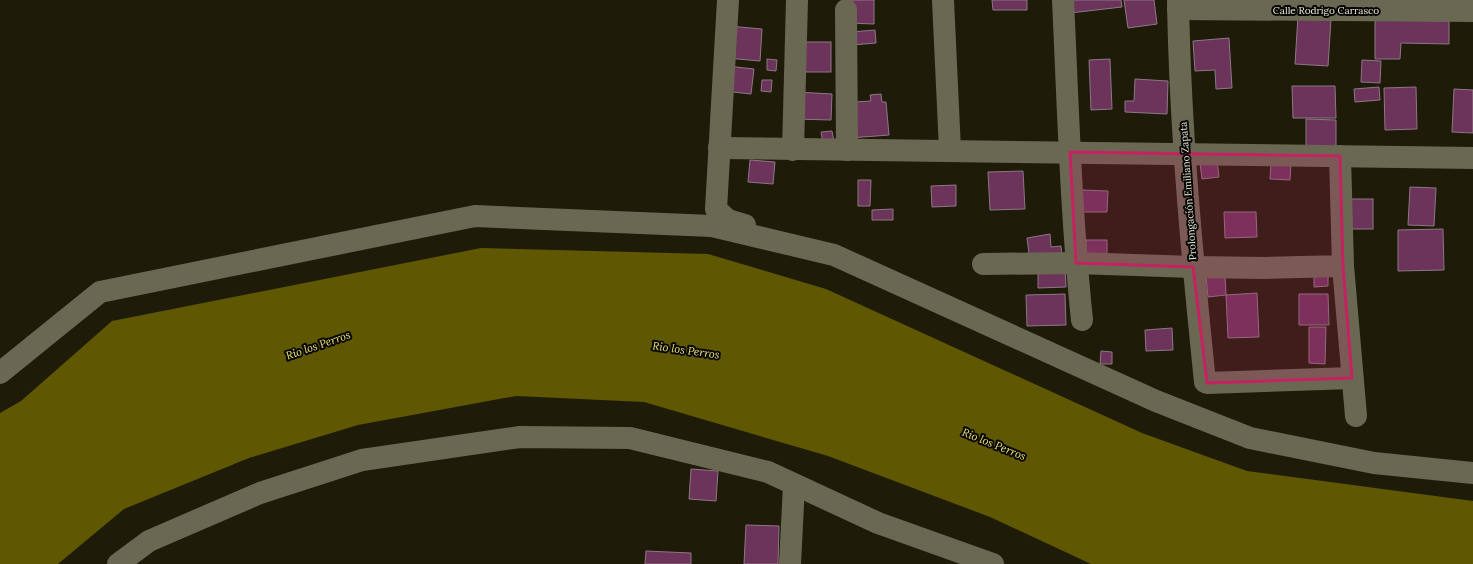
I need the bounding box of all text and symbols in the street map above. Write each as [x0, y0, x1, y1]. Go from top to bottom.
street label: Calle Rodrigo Carrasco [1273, 4, 1379, 17]
street label: Prolongación Emiliano Zapata [1177, 121, 1199, 261]
water label: Rio los Perros [284, 327, 352, 363]
water label: Rio los Perros [652, 338, 721, 362]
water label: Rio los Perros [960, 425, 1028, 463]

